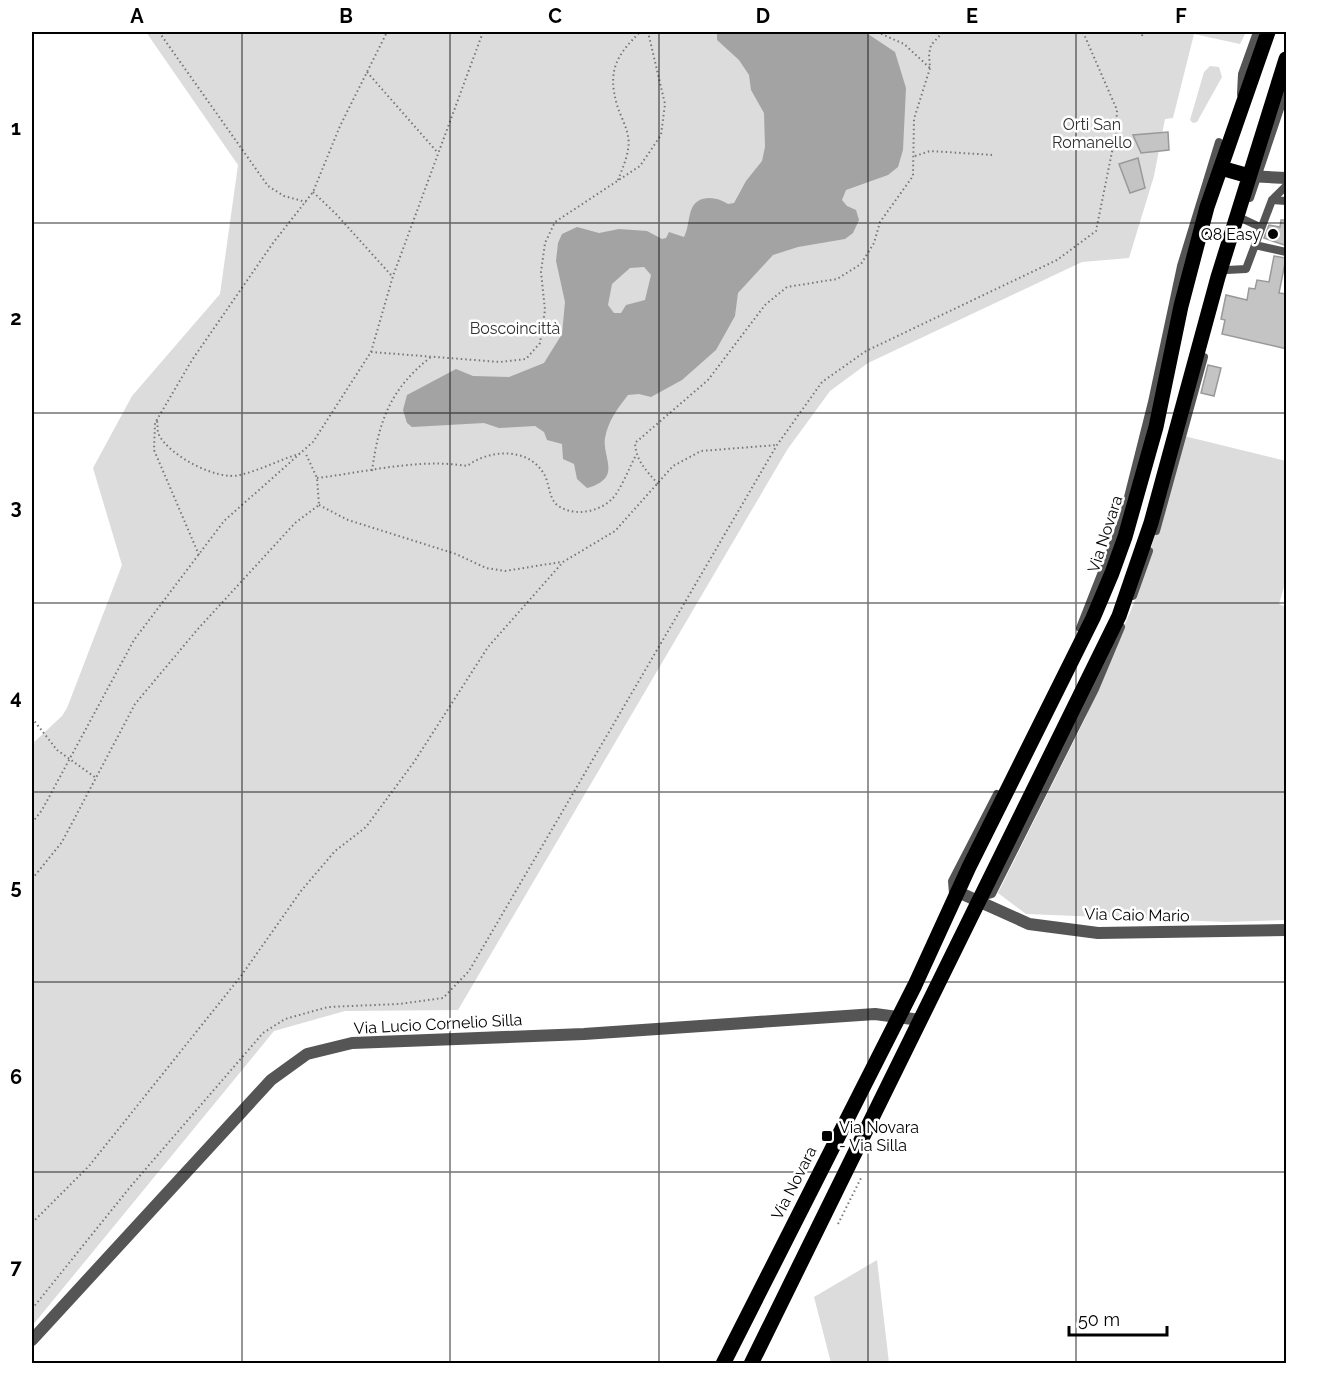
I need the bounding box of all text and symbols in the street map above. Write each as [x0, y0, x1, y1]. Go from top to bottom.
text: A [130, 4, 144, 28]
text: B [339, 4, 353, 28]
text: C [548, 4, 562, 28]
text: D [756, 4, 770, 28]
text: E [966, 4, 978, 28]
text: F [1175, 4, 1187, 28]
park label: Orti San Romanello [1052, 115, 1132, 152]
text: 1 [11, 116, 21, 140]
place label: Q8 Easy [1201, 225, 1261, 244]
marker: Q8 Easy [1266, 227, 1280, 241]
text: 2 [10, 306, 22, 330]
park label: Boscoincittà [470, 319, 560, 338]
street label: Via Novara [1084, 493, 1126, 575]
text: 3 [10, 495, 22, 519]
text: 4 [10, 685, 22, 709]
text: 5 [10, 875, 22, 899]
street label: Via Caio Mario [1084, 905, 1190, 925]
street label: Via Lucio Cornelio Silla [353, 1010, 523, 1038]
text: 6 [10, 1065, 22, 1089]
place label: Via Novara - Via Silla [839, 1118, 919, 1155]
marker: Via Novara - Via Silla [820, 1129, 834, 1143]
street label: Via Novara [767, 1143, 821, 1223]
text: 7 [10, 1255, 22, 1279]
scale bar [1069, 1299, 1166, 1337]
text: 50 m [1078, 1309, 1120, 1330]

